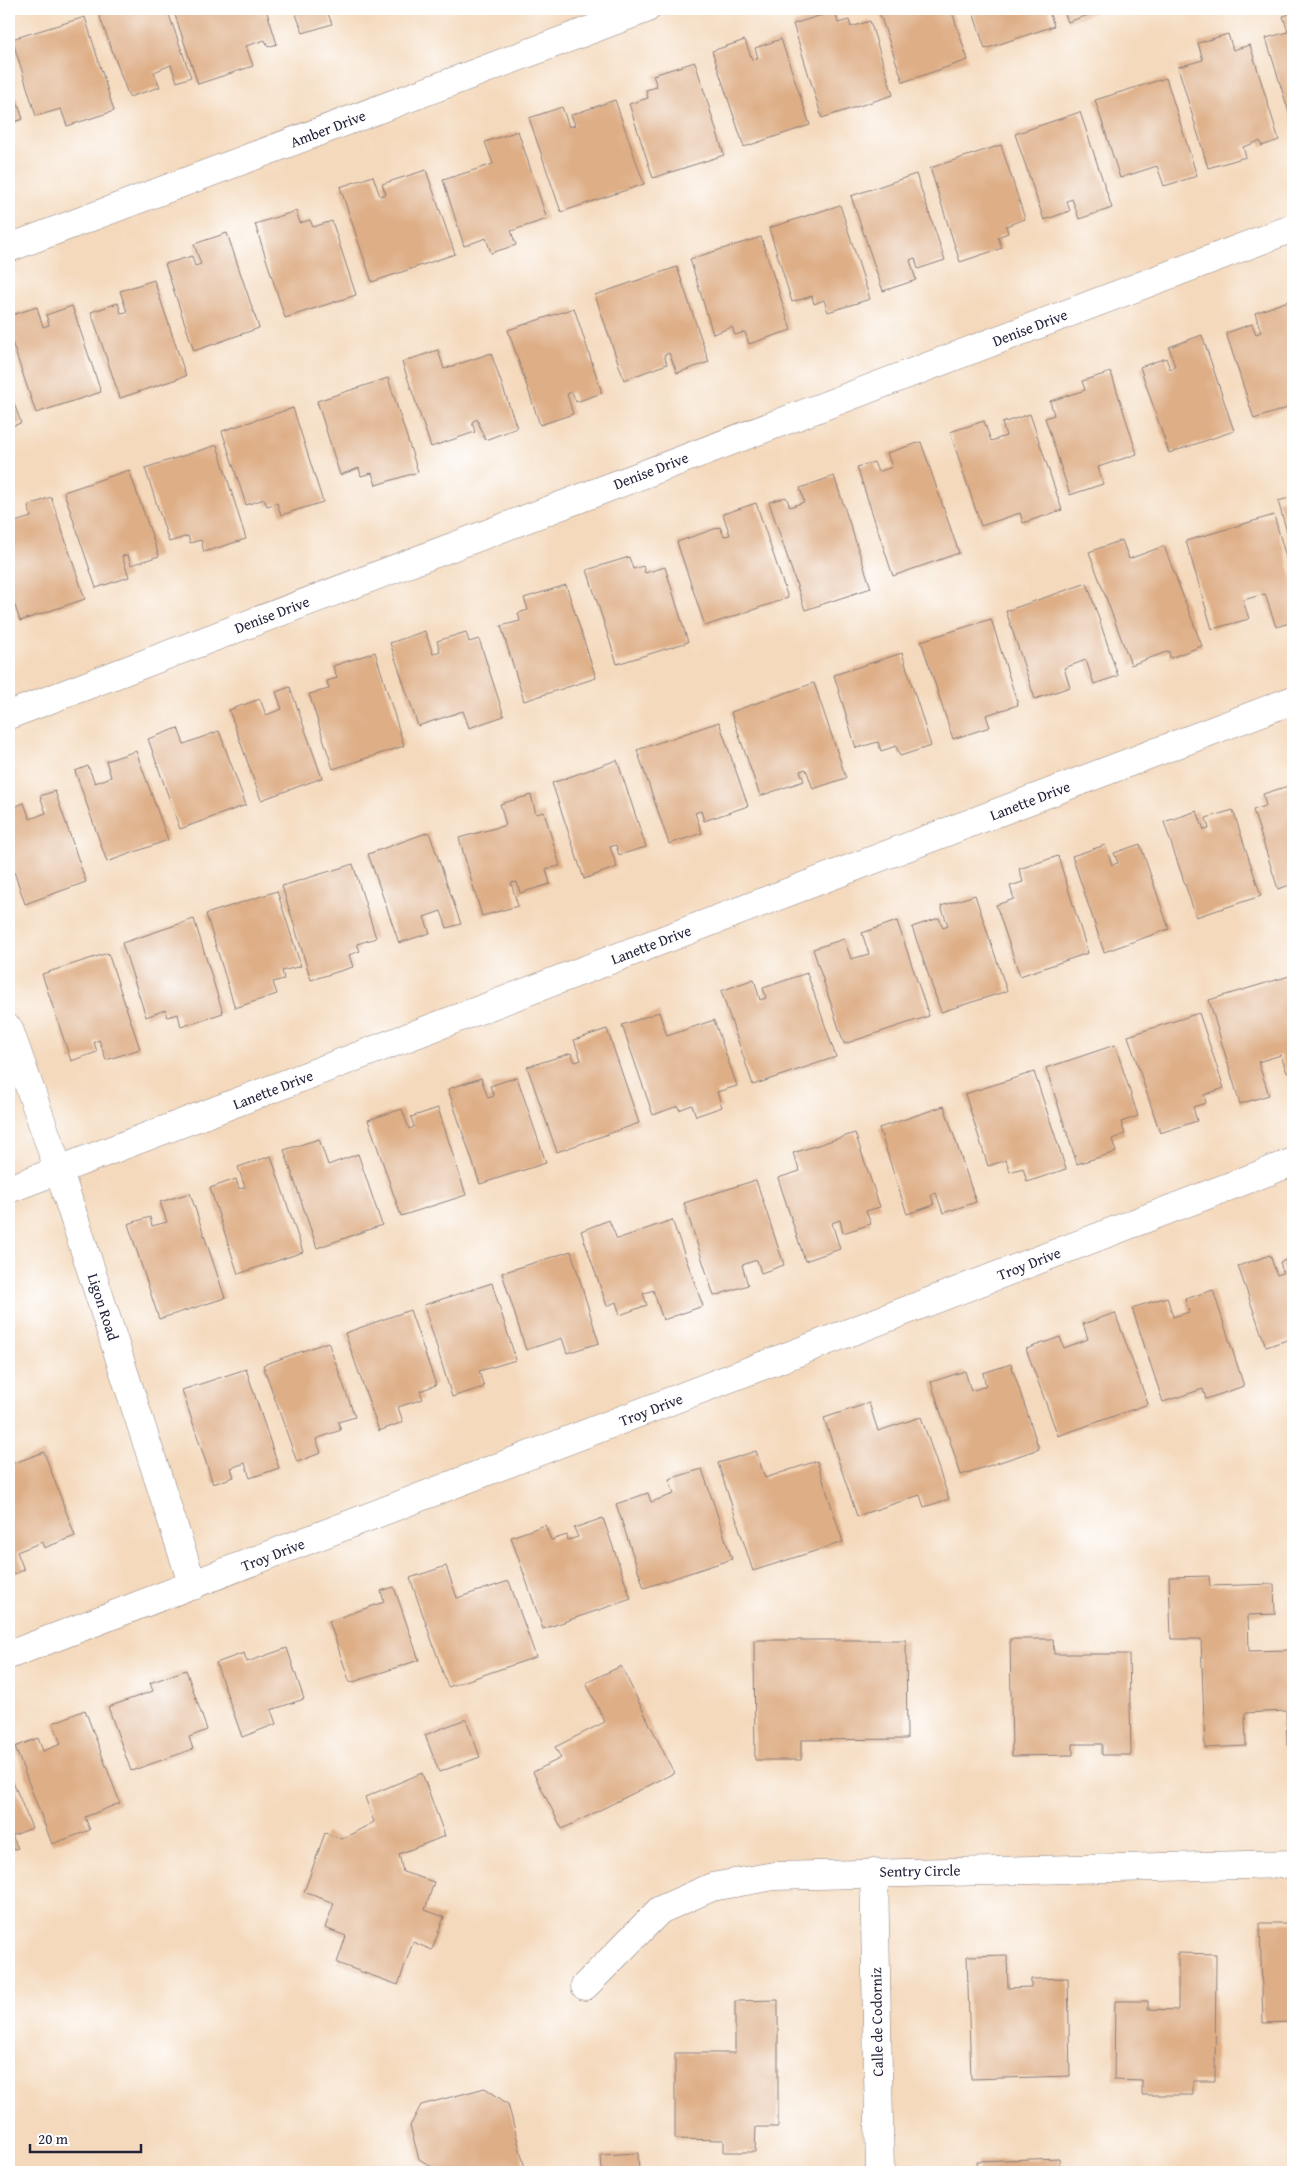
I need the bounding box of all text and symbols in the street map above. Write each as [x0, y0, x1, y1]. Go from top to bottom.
street label: Amber Drive [287, 105, 369, 153]
street label: Denise Drive [989, 304, 1070, 351]
street label: Denise Drive [610, 447, 691, 494]
street label: Denise Drive [231, 591, 312, 638]
street label: Lanette Drive [987, 776, 1073, 825]
street label: Lanette Drive [608, 920, 694, 969]
street label: Lanette Drive [230, 1065, 316, 1114]
street label: Troy Drive [994, 1242, 1064, 1285]
street label: Ligon Road [83, 1270, 124, 1343]
street label: Troy Drive [616, 1388, 686, 1431]
street label: Troy Drive [238, 1533, 308, 1576]
street label: Sentry Circle [879, 1859, 961, 1882]
street label: Calle de Codorniz [865, 1967, 888, 2077]
scale bar [30, 2121, 141, 2153]
text: 20 m [38, 2128, 69, 2149]

